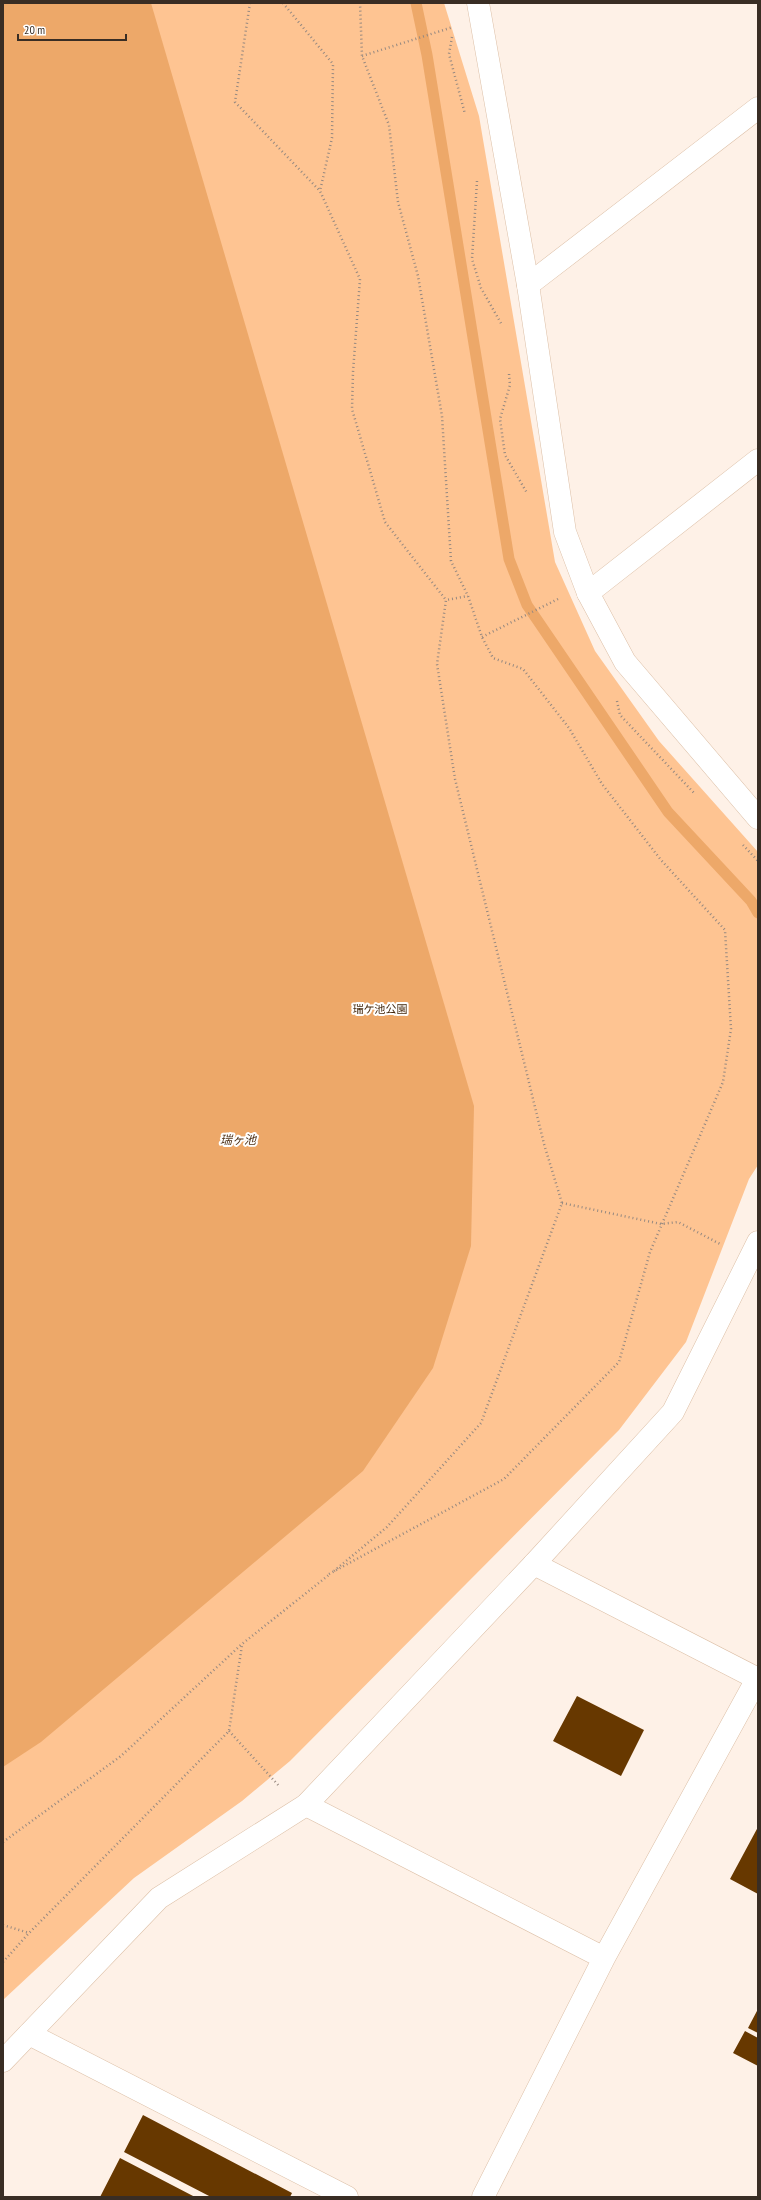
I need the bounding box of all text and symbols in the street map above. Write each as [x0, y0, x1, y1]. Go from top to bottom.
scale bar [18, 16, 126, 42]
text: 20 m [24, 22, 45, 37]
park label: 瑞ケ池公園 [353, 1002, 408, 1016]
water label: 瑞ヶ池 [220, 1132, 257, 1147]

